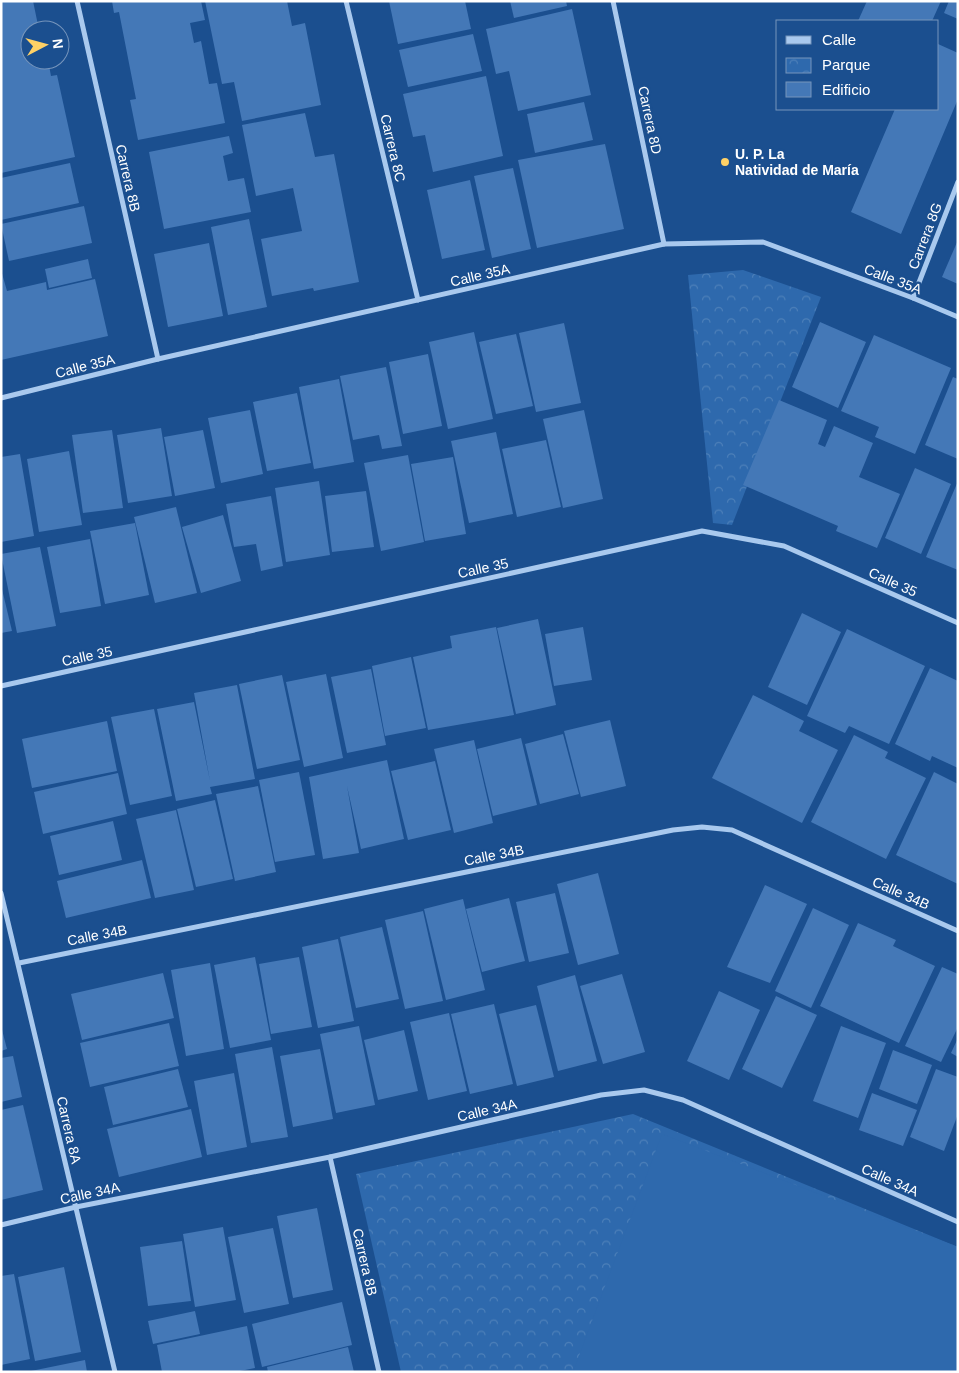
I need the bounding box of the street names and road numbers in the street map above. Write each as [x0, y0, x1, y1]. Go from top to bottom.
street label: Carrera 8D [635, 84, 665, 156]
street label: Carrera 8C [377, 112, 409, 184]
street label: Carrera 8B [113, 143, 143, 213]
street label: Carrera 8G [905, 200, 945, 272]
street label: Calle 35A [449, 260, 512, 290]
street label: Calle 35A [862, 261, 925, 298]
street label: Calle 35A [54, 351, 117, 381]
street label: Calle 35 [456, 555, 510, 581]
street label: Calle 35 [866, 564, 920, 600]
street label: Calle 35 [60, 643, 114, 669]
street label: Calle 34B [463, 841, 525, 869]
street label: Calle 34B [870, 873, 932, 913]
street label: Calle 34B [66, 921, 128, 949]
street label: Carrera 8A [54, 1095, 85, 1166]
street label: Calle 34A [456, 1095, 519, 1125]
street label: Calle 34A [859, 1160, 922, 1200]
street label: Calle 34A [59, 1179, 122, 1207]
street label: Carrera 8B [350, 1227, 380, 1297]

